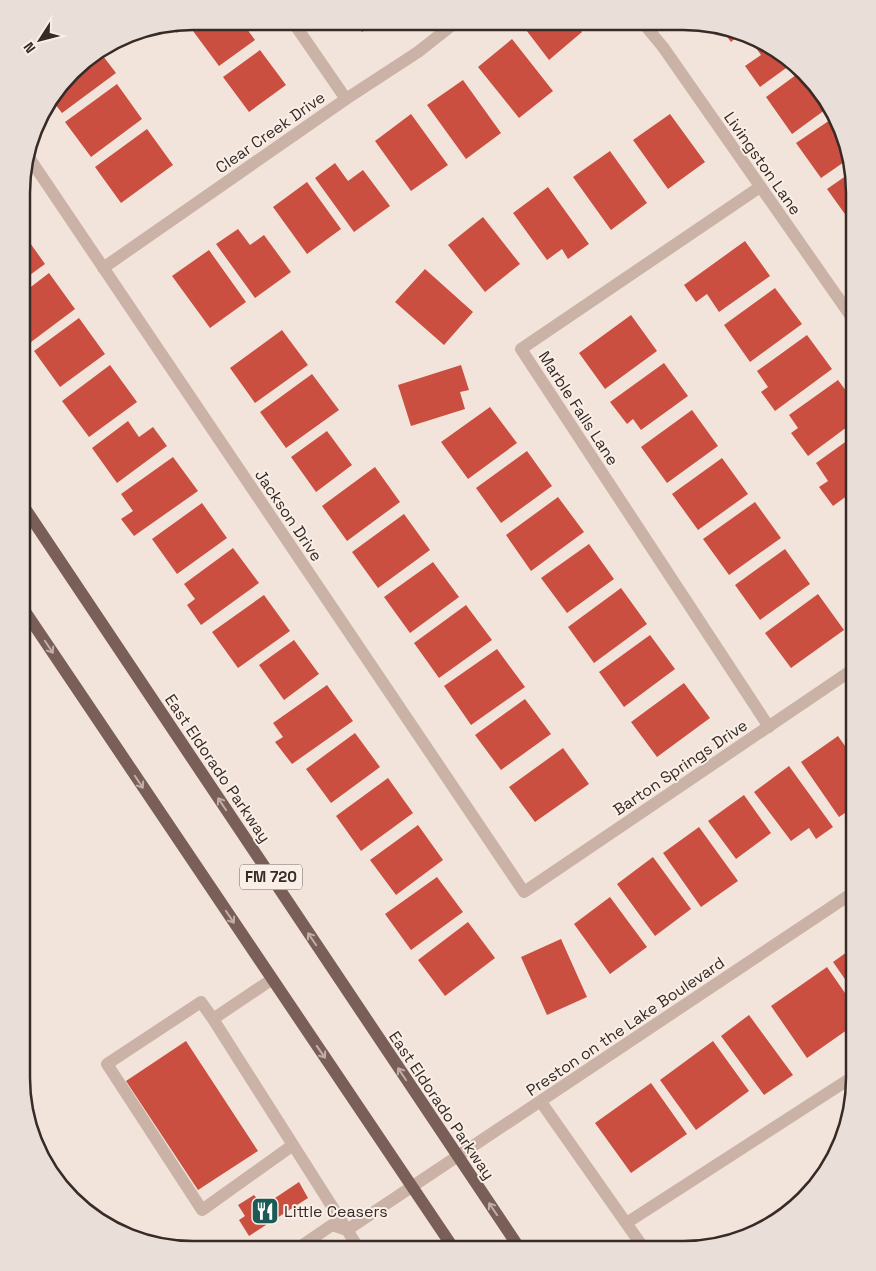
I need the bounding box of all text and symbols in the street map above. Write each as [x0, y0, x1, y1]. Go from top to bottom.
north arrow [15, 15, 65, 65]
text: N [19, 39, 40, 57]
street label: Clear Creek Drive [211, 87, 329, 178]
street label: Livingston Lane [719, 107, 806, 219]
street label: Marble Falls Lane [534, 347, 623, 469]
street label: Jackson Drive [250, 465, 327, 565]
one-way arrow [44, 640, 54, 654]
street label: East Eldorado Parkway [160, 690, 275, 847]
street label: Barton Springs Drive [609, 715, 752, 820]
one-way arrow [134, 775, 144, 789]
one-way arrow [217, 797, 227, 811]
road number: FM 720 [240, 864, 302, 890]
one-way arrow [225, 910, 235, 924]
one-way arrow [307, 932, 317, 946]
street label: Preston on the Lake Boulevard [522, 952, 729, 1101]
street label: East Eldorado Parkway [384, 1027, 499, 1184]
one-way arrow [316, 1045, 326, 1059]
one-way arrow [397, 1068, 407, 1082]
restaurant icon: Little Ceasers [250, 1196, 280, 1226]
place label: Little Ceasers [284, 1201, 388, 1222]
one-way arrow [488, 1202, 498, 1216]

